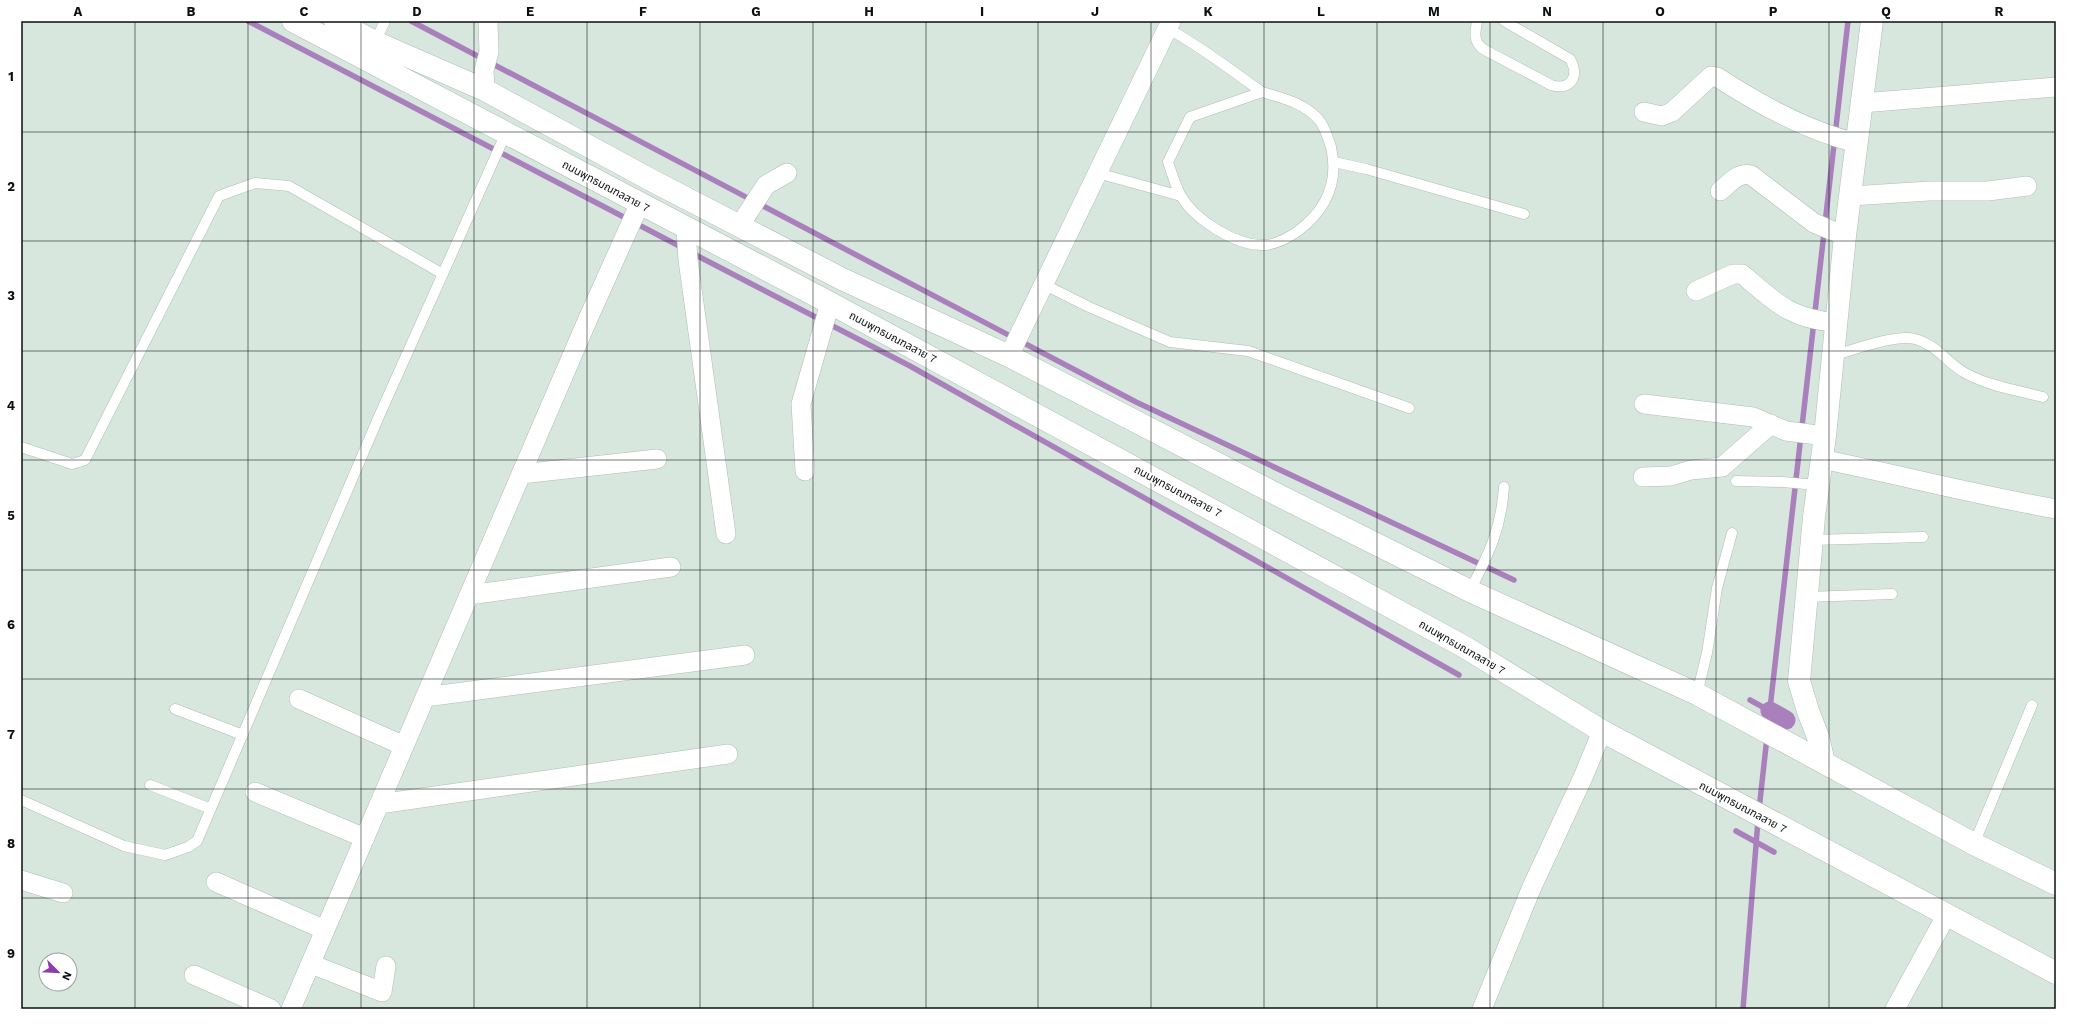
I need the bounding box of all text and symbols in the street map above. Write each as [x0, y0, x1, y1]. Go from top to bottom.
text: A [74, 4, 83, 19]
text: B [187, 4, 196, 19]
text: C [300, 4, 309, 19]
text: D [412, 4, 422, 19]
text: E [526, 4, 534, 19]
text: F [639, 4, 647, 19]
text: G [751, 4, 761, 19]
text: H [864, 4, 874, 19]
text: I [980, 4, 984, 19]
text: J [1091, 4, 1099, 19]
text: K [1203, 4, 1213, 19]
text: L [1317, 4, 1325, 19]
text: M [1428, 4, 1440, 19]
text: N [1542, 4, 1552, 19]
text: O [1655, 4, 1665, 19]
text: P [1769, 4, 1778, 19]
text: Q [1881, 4, 1891, 19]
text: R [1995, 4, 2004, 19]
text: 1 [8, 69, 14, 84]
street label: ถนนพุทธมณฑลสาย 7 [560, 158, 652, 215]
text: 2 [7, 179, 15, 194]
text: 3 [7, 288, 15, 303]
street label: ถนนพุทธมณฑลสาย 7 [847, 309, 939, 366]
text: 4 [7, 398, 16, 413]
street label: ถนนพุทธมณฑลสาย 7 [1132, 463, 1224, 520]
text: 5 [7, 508, 15, 523]
text: 6 [7, 617, 15, 632]
street label: ถนนพุทธมณฑลสาย 7 [1416, 618, 1507, 677]
text: 7 [7, 727, 15, 742]
street label: ถนนพุทธมณฑลสาย 7 [1697, 779, 1789, 836]
text: 8 [7, 836, 15, 851]
text: 9 [7, 946, 15, 961]
north arrow [38, 952, 78, 992]
text: N [59, 969, 74, 982]

